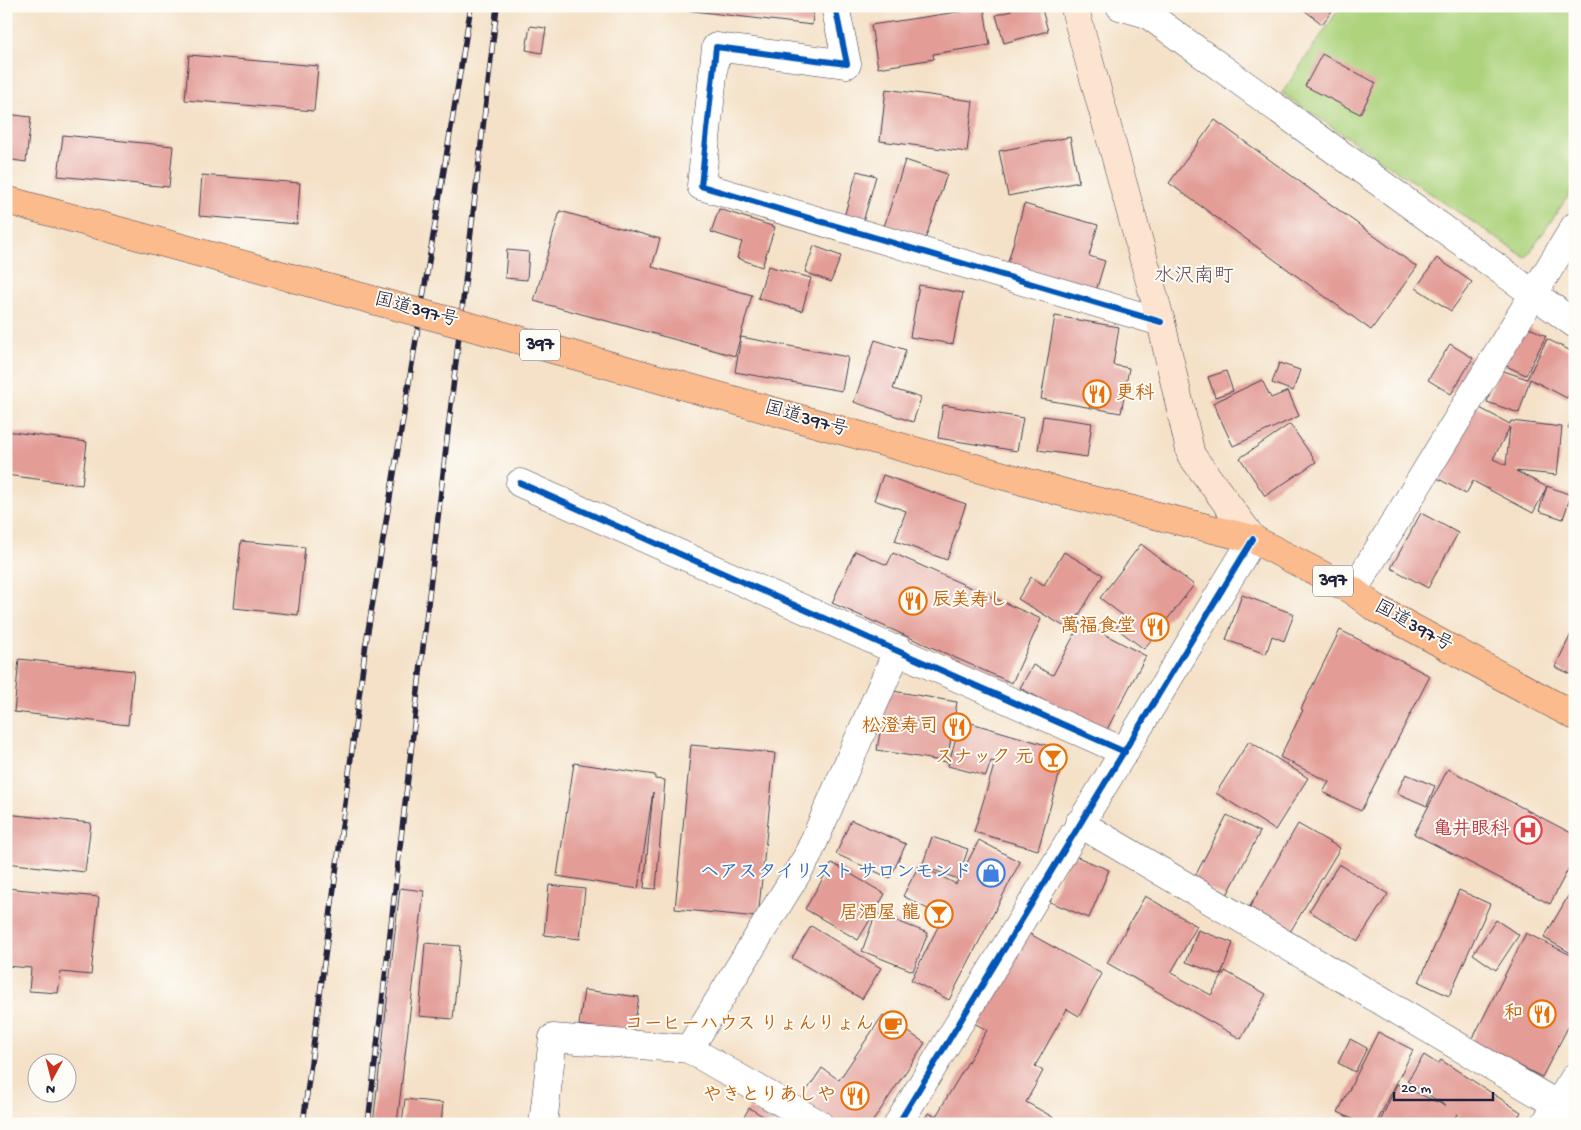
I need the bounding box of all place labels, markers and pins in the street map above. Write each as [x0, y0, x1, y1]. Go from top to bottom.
restaurant icon: 更科 [1082, 379, 1112, 409]
place label: 更科 [1116, 382, 1155, 406]
restaurant icon: 辰美寿し [898, 586, 928, 616]
place label: 辰美寿し [932, 589, 1008, 613]
restaurant icon: 萬福食堂 [1140, 612, 1170, 642]
place label: 萬福食堂 [1060, 615, 1136, 639]
restaurant icon: 松澄寿司 [942, 712, 972, 742]
place label: 松澄寿司 [862, 715, 938, 739]
bar icon: スナック 元 [1038, 743, 1068, 773]
place label: スナック 元 [935, 747, 1034, 770]
hospital icon: 亀井眼科 [1513, 815, 1543, 845]
place label: 亀井眼科 [1433, 818, 1510, 842]
shop icon: ヘアスタイリスト サロンモンド [976, 858, 1006, 888]
place label: ヘアスタイリスト サロンモンド [700, 862, 972, 885]
bar icon: 居酒屋 龍 [924, 899, 954, 929]
place label: 居酒屋 龍 [840, 902, 920, 926]
restaurant icon: 和 [1527, 999, 1557, 1029]
place label: 和 [1504, 1002, 1523, 1026]
cafe icon: コーヒーハウス りょんりょん [878, 1010, 908, 1040]
place label: コーヒーハウス りょんりょん [624, 1014, 874, 1037]
restaurant icon: やきとりあしや [840, 1081, 870, 1111]
place label: やきとりあしや [703, 1085, 836, 1108]

